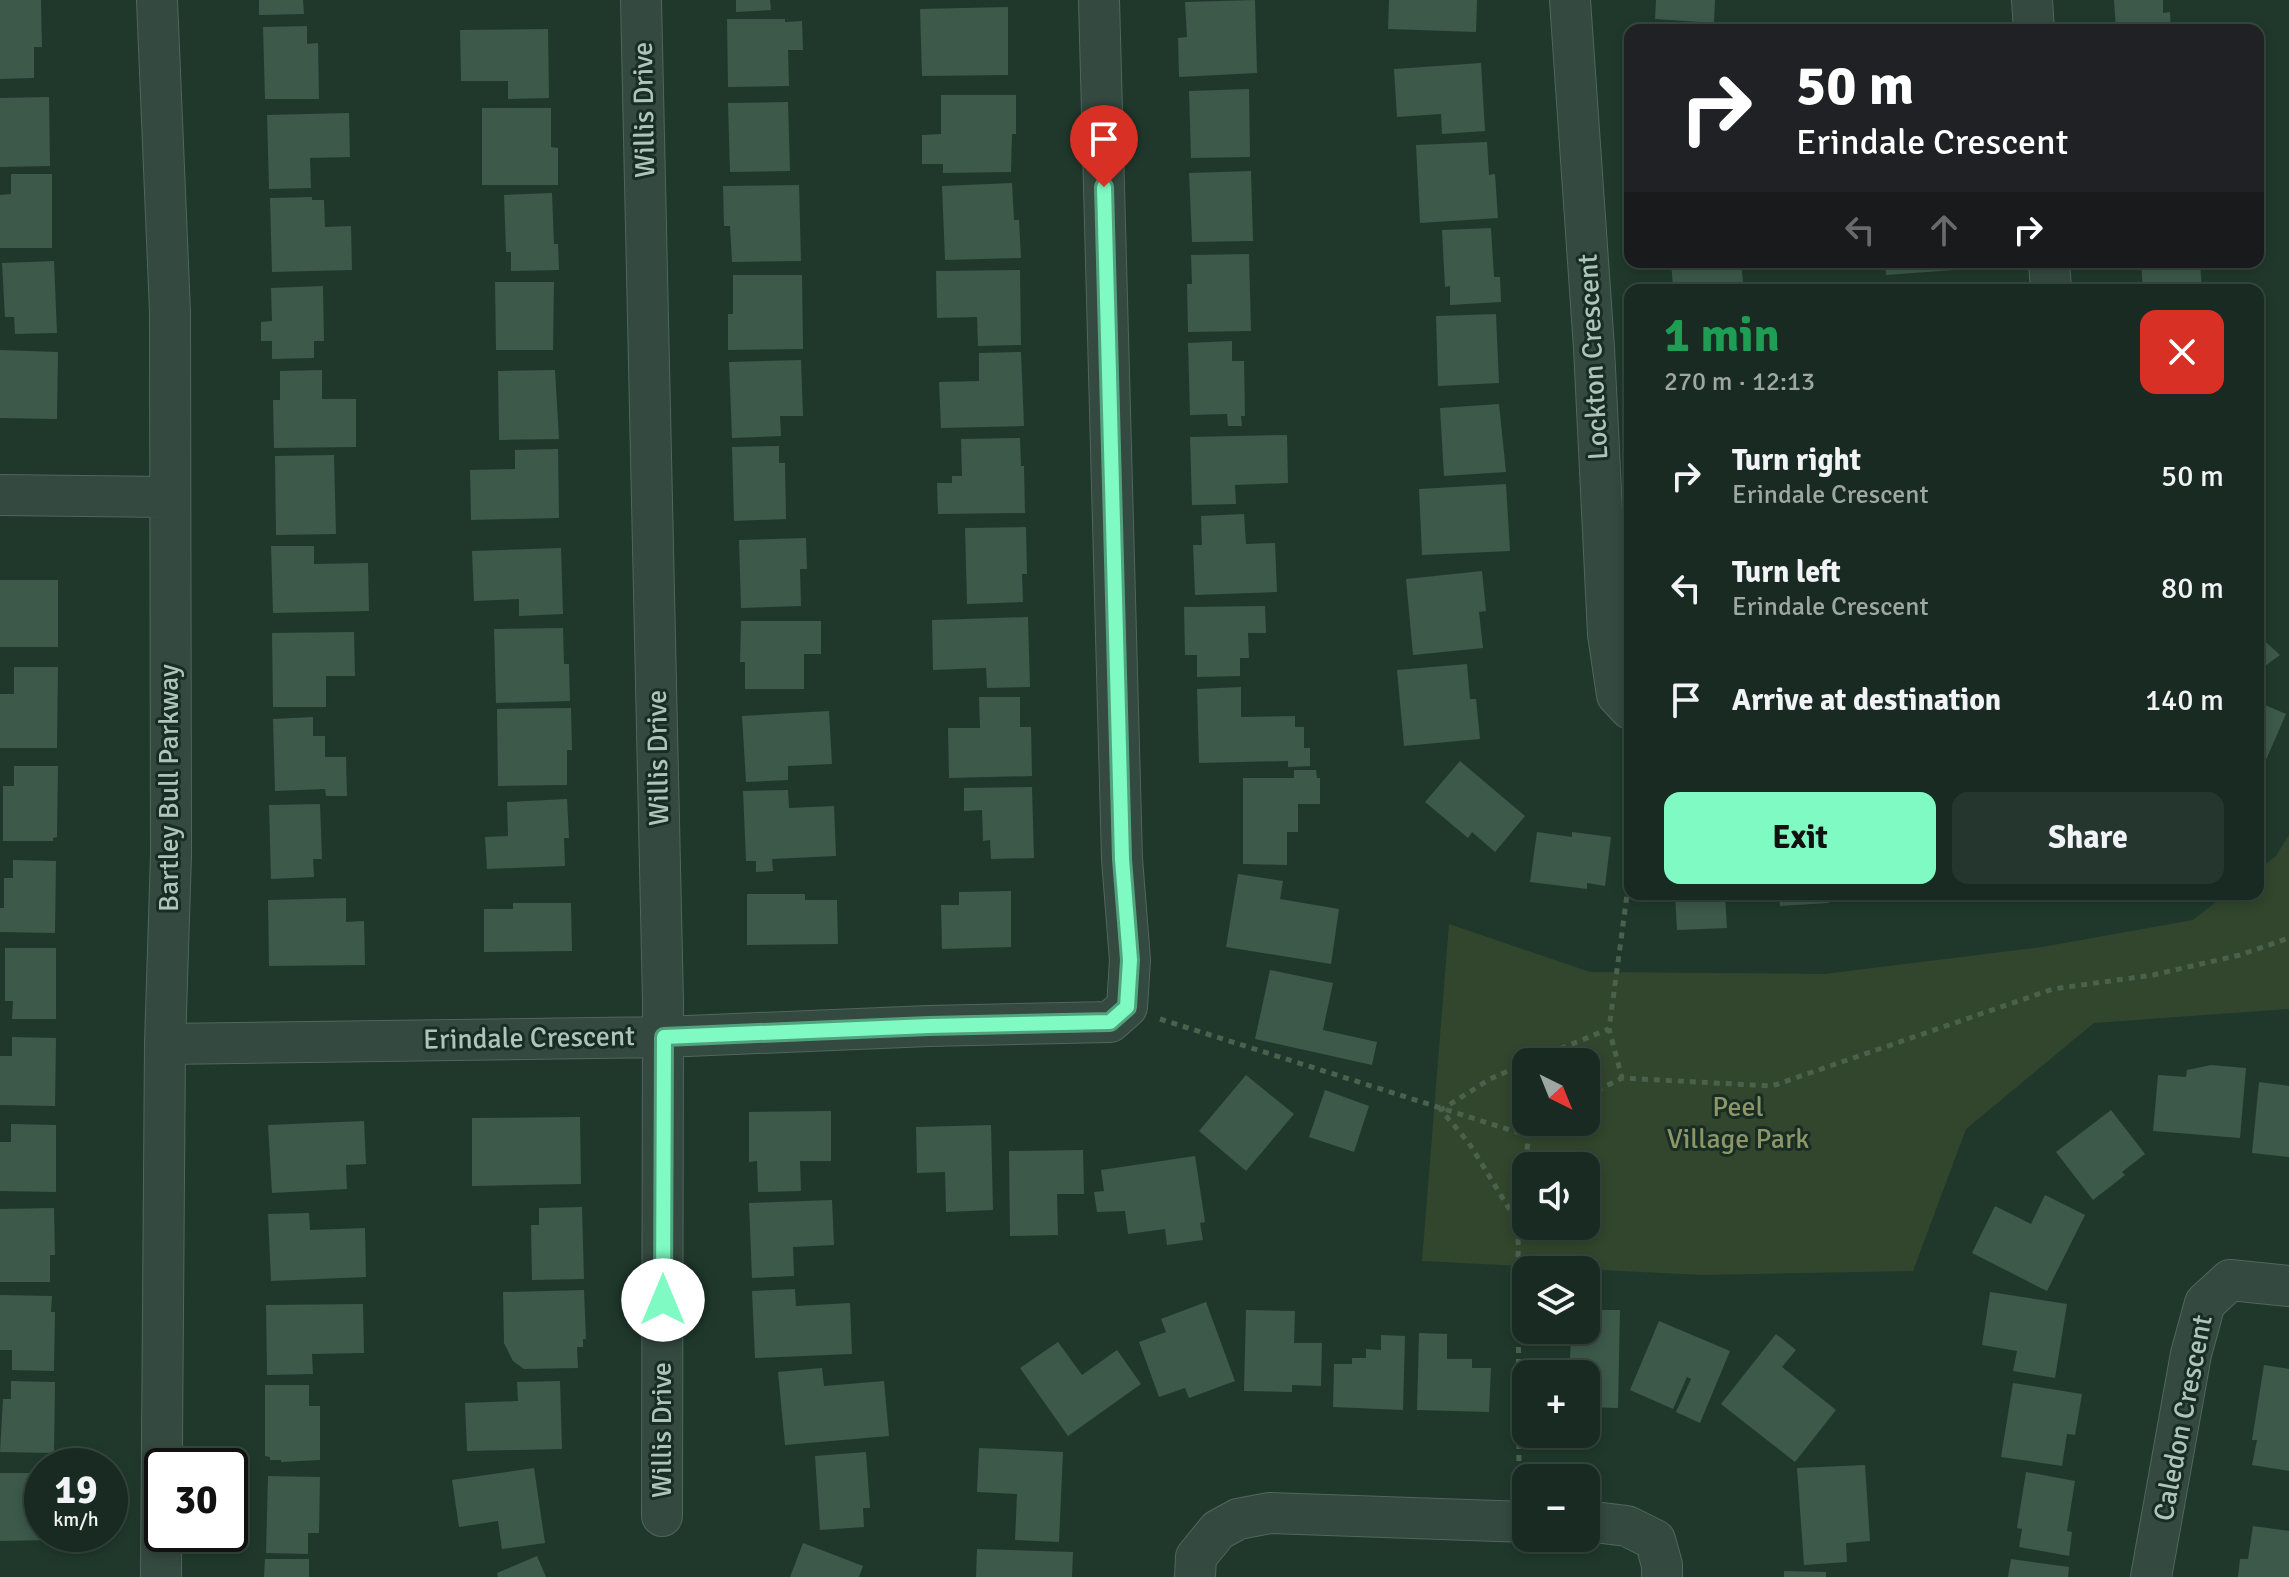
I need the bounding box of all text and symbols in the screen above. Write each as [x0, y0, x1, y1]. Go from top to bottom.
street label: Willis Drive [626, 42, 662, 178]
text: 50 m [1796, 51, 1914, 120]
icon: right [1664, 56, 1768, 160]
pin [1070, 105, 1138, 187]
icon: arrive [1082, 117, 1126, 161]
text: Erindale Crescent [1796, 120, 2068, 165]
icon: left [1838, 208, 1882, 252]
icon: ahead [1922, 208, 1966, 252]
icon: right [2006, 208, 2050, 252]
street label: Lockton Crescent [1571, 253, 1615, 461]
text: 1 min [1664, 306, 1780, 365]
button: close [2140, 310, 2224, 394]
text: 270 m · 12:13 [1664, 366, 1815, 398]
text: Turn right [1732, 442, 1861, 479]
icon: right [1664, 454, 1708, 498]
text: 50 m [2161, 458, 2224, 495]
text: Erindale Crescent [1732, 479, 1929, 511]
text: Turn left [1732, 554, 1841, 591]
icon: left [1664, 566, 1708, 610]
text: 80 m [2161, 570, 2224, 607]
text: Erindale Crescent [1732, 591, 1929, 623]
street label: Bartley Bull Parkway [152, 664, 186, 912]
icon: arrive [1664, 678, 1708, 722]
text: Arrive at destination [1732, 682, 2001, 719]
text: 140 m [2145, 682, 2224, 719]
street label: Willis Drive [640, 690, 676, 826]
button: Exit [1664, 792, 1936, 884]
button: Share [1952, 792, 2224, 884]
street label: Erindale Crescent [423, 1019, 635, 1057]
north arrow [1512, 1048, 1600, 1136]
map controls [1512, 1048, 1600, 1552]
park label: Peel Village Park [1667, 1090, 1809, 1156]
button: sound [1512, 1152, 1600, 1240]
button: layers [1512, 1256, 1600, 1344]
position arrow [621, 1258, 705, 1342]
street label: Caledon Crescent [2146, 1312, 2220, 1524]
button: + [1512, 1360, 1600, 1448]
street label: Willis Drive [645, 1362, 679, 1498]
speed limit sign: 30 [144, 1448, 248, 1552]
button: − [1512, 1464, 1600, 1552]
text: 19 [54, 1465, 98, 1515]
text: km/h [53, 1507, 99, 1532]

